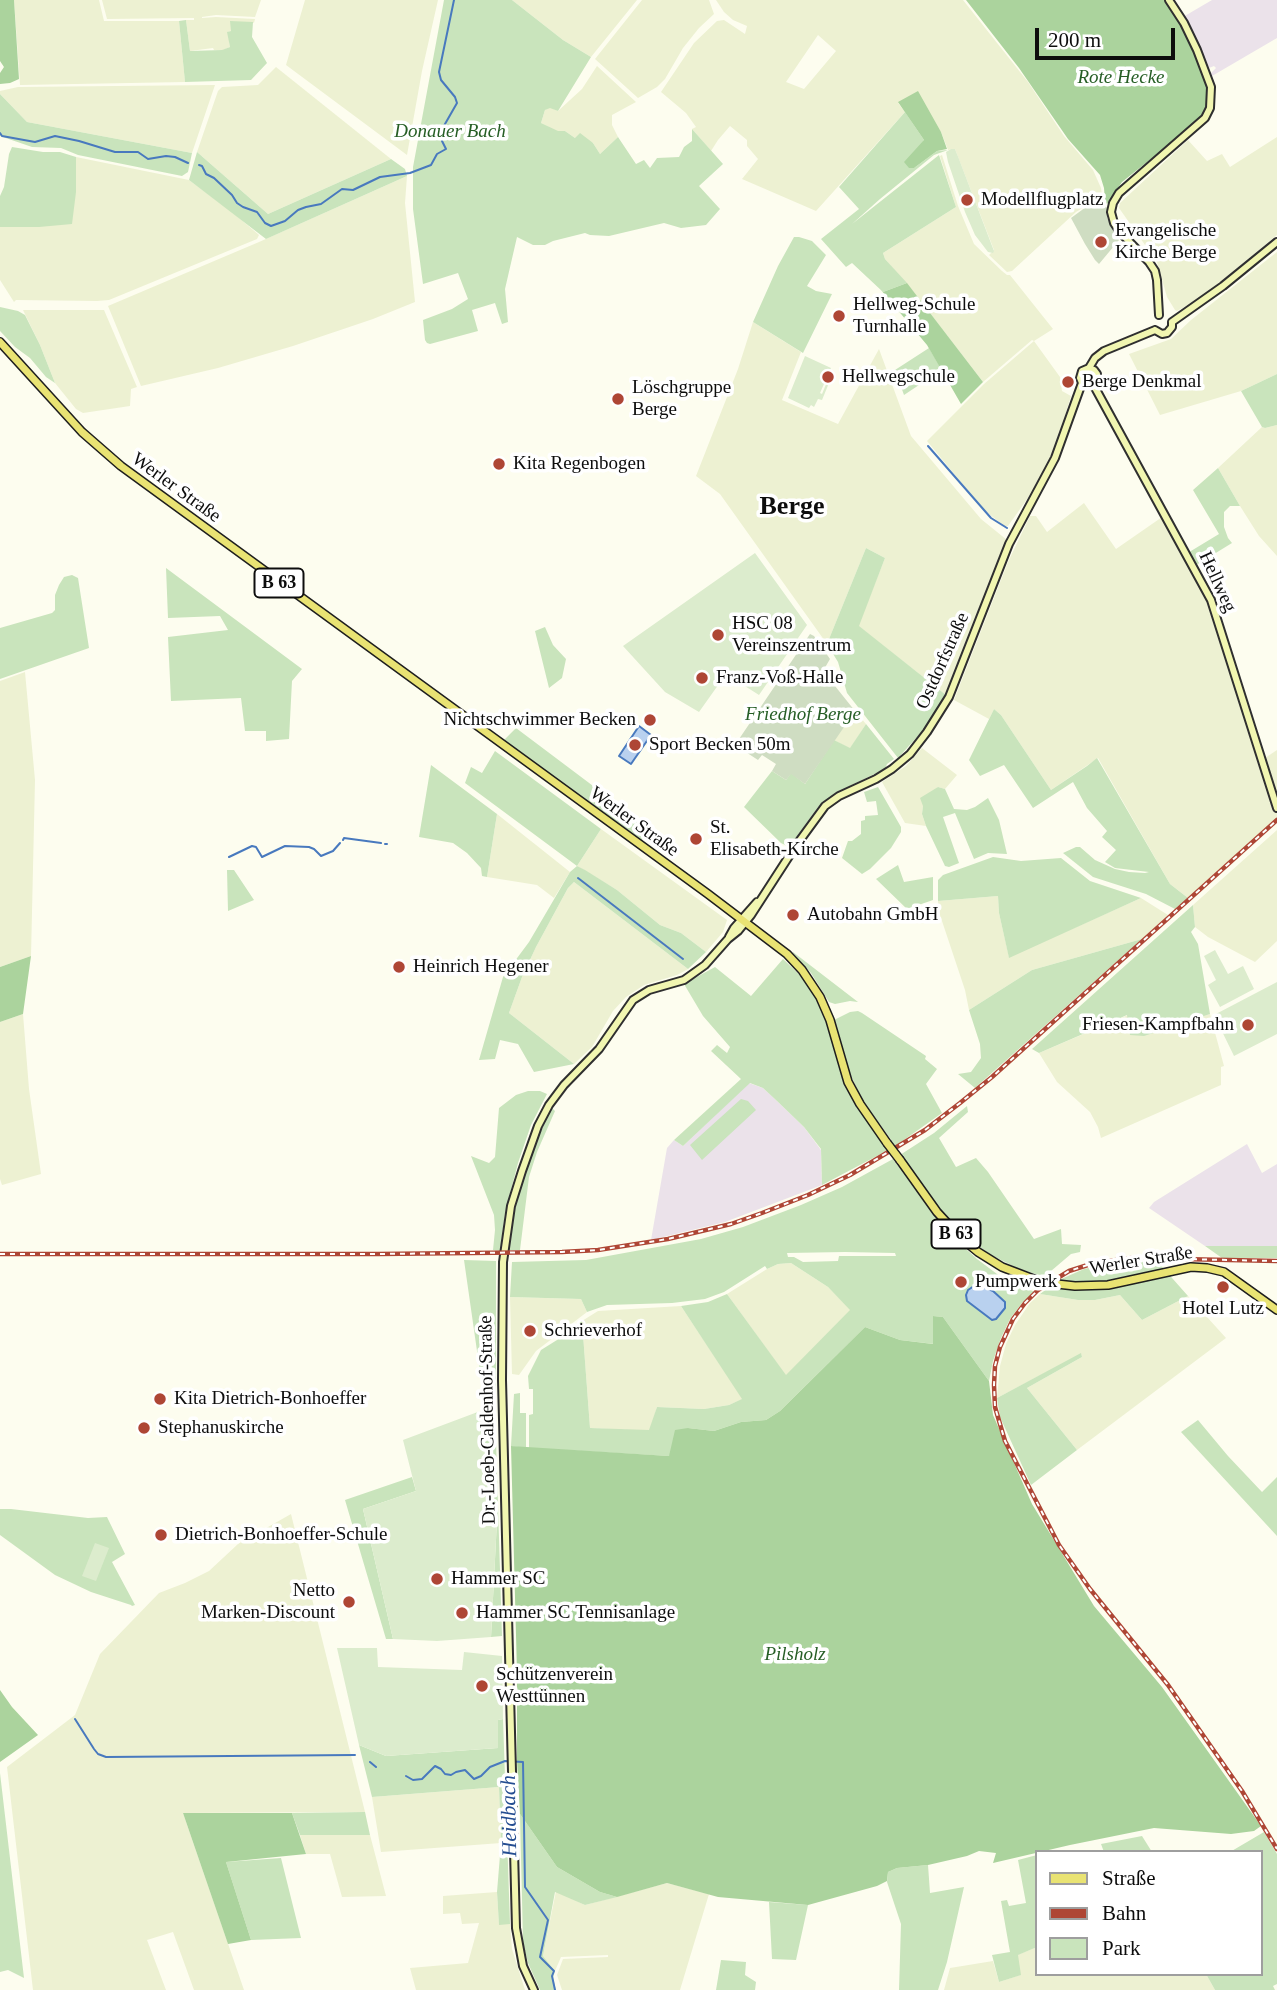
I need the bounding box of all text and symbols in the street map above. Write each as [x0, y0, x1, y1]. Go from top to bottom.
scale bar [1039, 14, 1179, 58]
text: 200 m [1048, 28, 1101, 52]
park label: Rote Hecke [1077, 67, 1165, 89]
park label: Donauer Bach [394, 121, 506, 143]
place label: Modellflugplatz [981, 189, 1103, 211]
marker: Modellflugplatz [959, 192, 975, 208]
place label: Evangelische Kirche Berge [1115, 220, 1216, 264]
marker: Evangelische Kirche Berge [1093, 234, 1109, 250]
place label: Hellweg-Schule Turnhalle [853, 294, 975, 338]
marker: Hellweg-Schule Turnhalle [831, 308, 847, 324]
place label: Hellwegschule [842, 366, 955, 388]
marker: Hellwegschule [820, 369, 836, 385]
place label: Berge Denkmal [1082, 371, 1201, 393]
marker: Berge Denkmal [1060, 374, 1076, 390]
place label: Löschgruppe Berge [632, 377, 731, 421]
marker: Löschgruppe Berge [610, 391, 626, 407]
street label: Werler Straße [127, 448, 225, 528]
place label: Kita Regenbogen [513, 453, 645, 475]
marker: Kita Regenbogen [491, 456, 507, 472]
district label: Berge [760, 491, 824, 523]
street label: Hellweg [1193, 548, 1241, 616]
road number: B 63 [254, 568, 304, 598]
street label: Ostdorfstraße [912, 609, 974, 713]
place label: HSC 08 Vereinszentrum [732, 613, 851, 657]
marker: HSC 08 Vereinszentrum [710, 627, 726, 643]
place label: Franz-Voß-Halle [716, 667, 843, 689]
marker: Franz-Voß-Halle [694, 670, 710, 686]
park label: Friedhof Berge [745, 704, 861, 726]
place label: Nichtschwimmer Becken [443, 709, 636, 731]
marker: Nichtschwimmer Becken [642, 712, 658, 728]
place label: Sport Becken 50m [649, 734, 790, 756]
marker: Sport Becken 50m [627, 737, 643, 753]
street label: Werler Straße [585, 782, 683, 862]
place label: St. Elisabeth-Kirche [710, 817, 839, 861]
marker: St. Elisabeth-Kirche [688, 831, 704, 847]
place label: Autobahn GmbH [807, 904, 938, 926]
marker: Autobahn GmbH [785, 907, 801, 923]
place label: Heinrich Hegener [413, 956, 549, 978]
marker: Heinrich Hegener [391, 959, 407, 975]
place label: Friesen-Kampfbahn [1082, 1014, 1234, 1036]
marker: Friesen-Kampfbahn [1240, 1017, 1256, 1033]
road number: B 63 [932, 1219, 981, 1248]
street label: Werler Straße [1088, 1242, 1194, 1280]
place label: Pumpwerk [975, 1271, 1057, 1293]
marker: Pumpwerk [953, 1274, 969, 1290]
marker: Hotel Lutz [1215, 1279, 1231, 1295]
place label: Hotel Lutz [1182, 1298, 1264, 1320]
street label: Dr.-Loeb-Caldenhof-Straße [475, 1315, 501, 1525]
place label: Schrieverhof [544, 1320, 642, 1342]
marker: Schrieverhof [522, 1323, 538, 1339]
place label: Kita Dietrich-Bonhoeffer [174, 1388, 366, 1410]
marker: Kita Dietrich-Bonhoeffer [152, 1391, 168, 1407]
place label: Stephanuskirche [158, 1417, 284, 1439]
marker: Stephanuskirche [136, 1420, 152, 1436]
place label: Dietrich-Bonhoeffer-Schule [175, 1524, 387, 1546]
marker: Dietrich-Bonhoeffer-Schule [153, 1527, 169, 1543]
place label: Hammer SC [451, 1568, 545, 1590]
marker: Hammer SC [429, 1571, 445, 1587]
place label: Netto Marken-Discount [201, 1580, 335, 1624]
marker: Netto Marken-Discount [341, 1594, 357, 1610]
place label: Hammer SC Tennisanlage [476, 1602, 675, 1624]
marker: Hammer SC Tennisanlage [454, 1605, 470, 1621]
park label: Pilsholz [764, 1644, 826, 1666]
place label: Schützenverein Westtünnen [496, 1664, 613, 1708]
marker: Schützenverein Westtünnen [474, 1678, 490, 1694]
water label: Heidbach [497, 1775, 523, 1857]
legend [1036, 1850, 1263, 1976]
text: Straße [1102, 1866, 1156, 1890]
text: Bahn [1102, 1901, 1146, 1925]
text: Park [1102, 1936, 1141, 1960]

